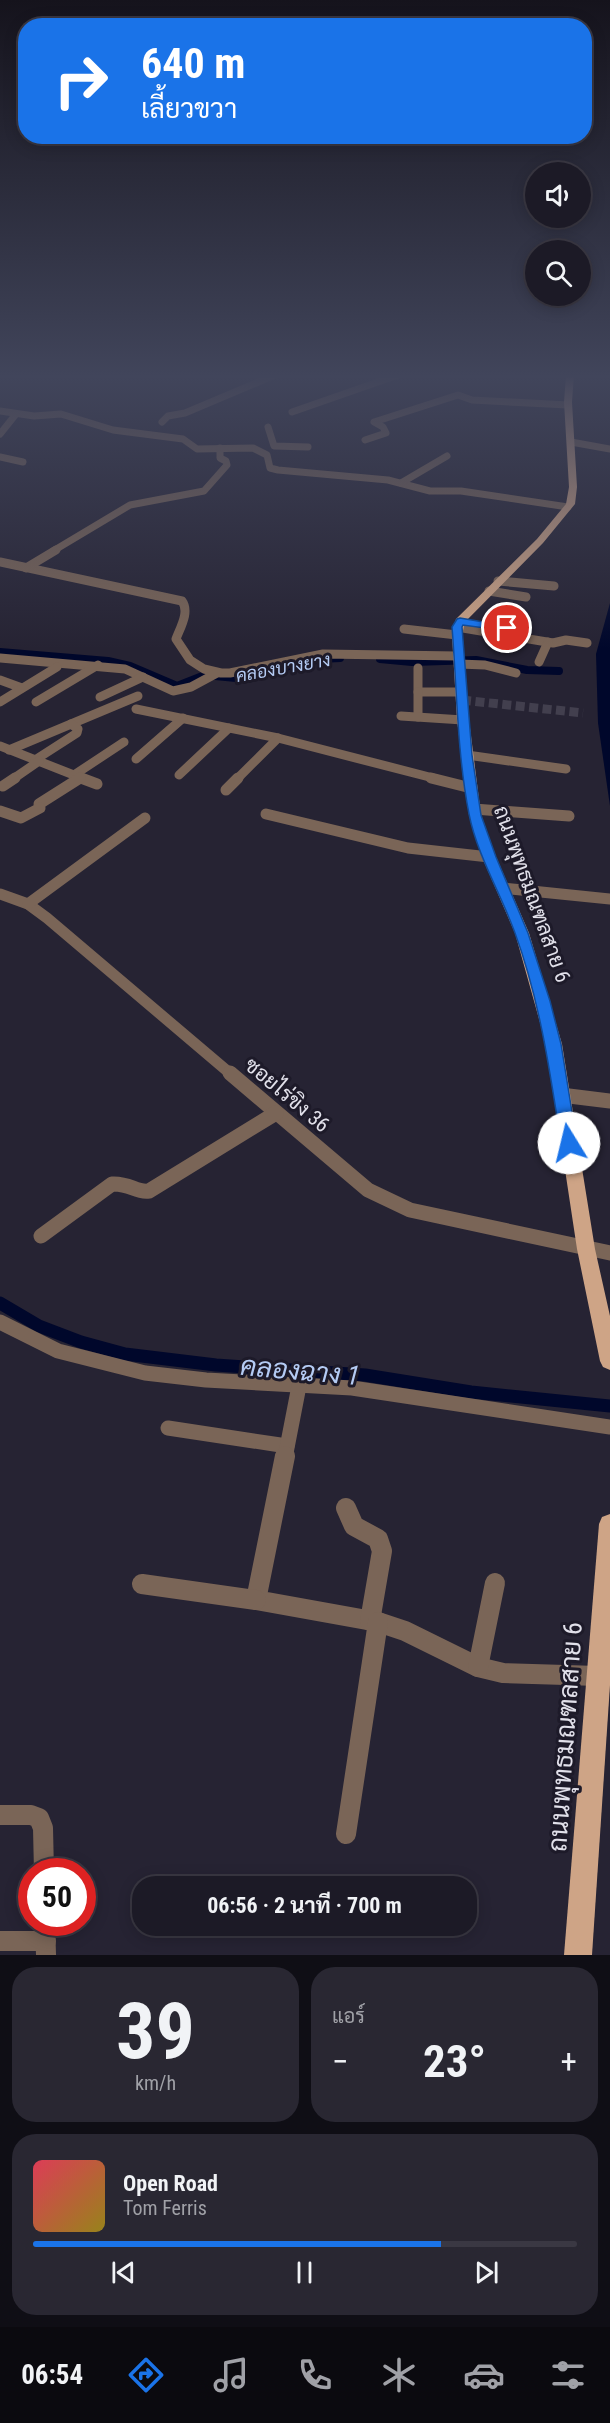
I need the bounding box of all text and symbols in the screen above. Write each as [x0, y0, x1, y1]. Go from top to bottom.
text: 640 m [141, 39, 246, 88]
icon: right [42, 42, 120, 120]
text: เลี้ยวขวา [141, 93, 237, 125]
map controls [525, 162, 591, 306]
button: sound [525, 162, 591, 228]
button: search [525, 240, 591, 306]
pin [481, 602, 532, 653]
icon: arrive [490, 611, 523, 644]
water label: คลองบางยาง [234, 649, 332, 686]
street label: ถนนพุทธมณฑลสาย 6 [487, 802, 575, 986]
street label: ซอยไร่ขิง 36 [240, 1052, 335, 1137]
position arrow [537, 1111, 601, 1175]
water label: คลองฉาง 1 [239, 1350, 361, 1392]
street label: ถนนพุทธมณฑลสาย 6 [542, 1621, 591, 1853]
speed limit sign: 50 [18, 1858, 96, 1936]
text: 06:56 · 2 นาที · 700 m [207, 1893, 402, 1918]
text: 39 [116, 1986, 195, 2077]
text: แอร์ [332, 2004, 365, 2028]
text: 23° [423, 2035, 486, 2088]
text: − [332, 2042, 349, 2081]
text: + [561, 2042, 577, 2081]
text: km/h [135, 2071, 176, 2095]
text: Open Road [123, 2171, 218, 2196]
text: Tom Ferris [123, 2196, 207, 2220]
icon: previous [107, 2256, 140, 2289]
icon: pause [288, 2256, 321, 2289]
icon: next [470, 2256, 503, 2289]
icon: directions [125, 2354, 167, 2396]
icon: music [210, 2354, 252, 2396]
icon: phone [294, 2354, 336, 2396]
icon: climate [378, 2354, 420, 2396]
icon: car [463, 2354, 505, 2396]
icon: filters [547, 2354, 589, 2396]
text: 06:54 [21, 2359, 83, 2391]

